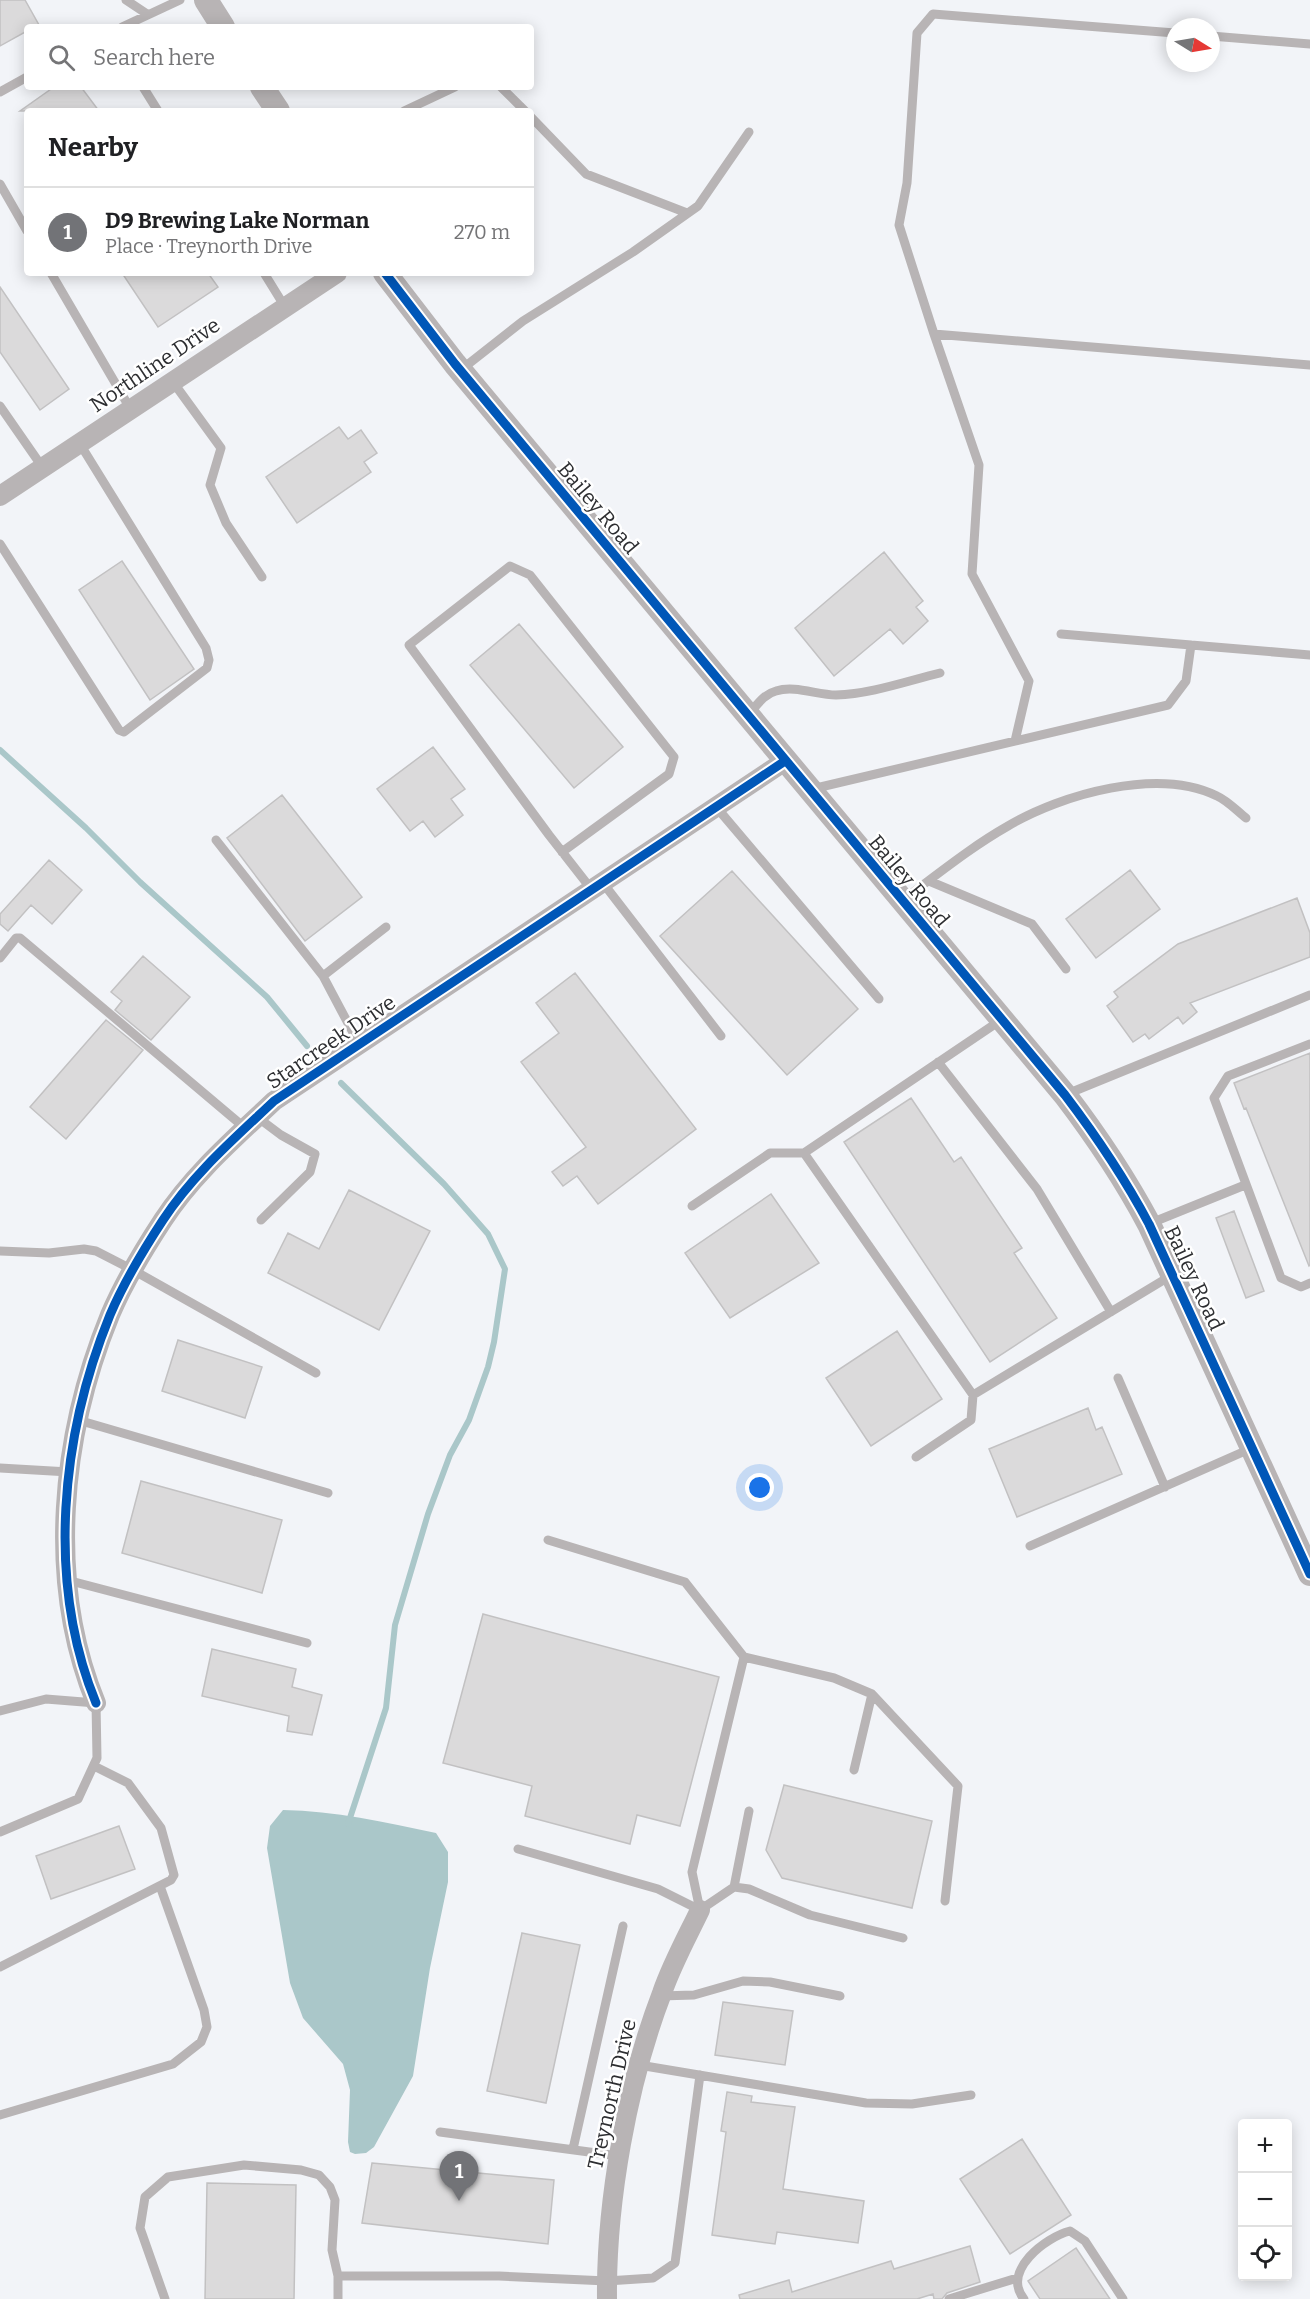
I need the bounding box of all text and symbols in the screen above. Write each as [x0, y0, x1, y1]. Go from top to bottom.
north arrow [1166, 18, 1220, 72]
search box [24, 24, 534, 90]
icon: search [45, 41, 78, 74]
text: Search here [93, 44, 215, 71]
text: Nearby [48, 132, 138, 163]
text: D9 Brewing Lake Norman [105, 207, 369, 234]
text: 1 [63, 220, 72, 244]
text: 270 m [454, 220, 510, 244]
text: Place · Treynorth Drive [105, 234, 312, 258]
street label: Northline Drive [85, 312, 225, 418]
street label: Bailey Road [552, 457, 644, 559]
street label: Bailey Road [863, 830, 955, 932]
street label: Starcreek Drive [262, 989, 400, 1095]
street label: Bailey Road [1158, 1221, 1230, 1335]
your location [745, 1473, 774, 1502]
street label: Treynorth Drive [582, 2016, 642, 2172]
map controls [1238, 2119, 1292, 2281]
button: + [1238, 2119, 1292, 2173]
pin: 1 [440, 2152, 478, 2201]
button: − [1238, 2173, 1292, 2227]
button: locate [1238, 2227, 1292, 2281]

